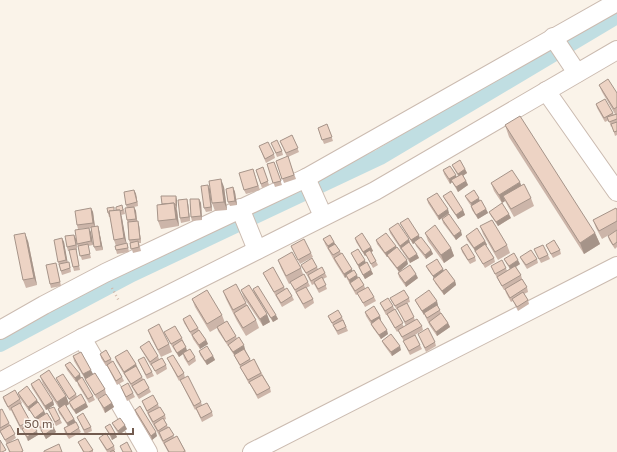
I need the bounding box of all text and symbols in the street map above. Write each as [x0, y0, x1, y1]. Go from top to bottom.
scale bar [18, 410, 133, 436]
text: 50 m [24, 417, 52, 431]

